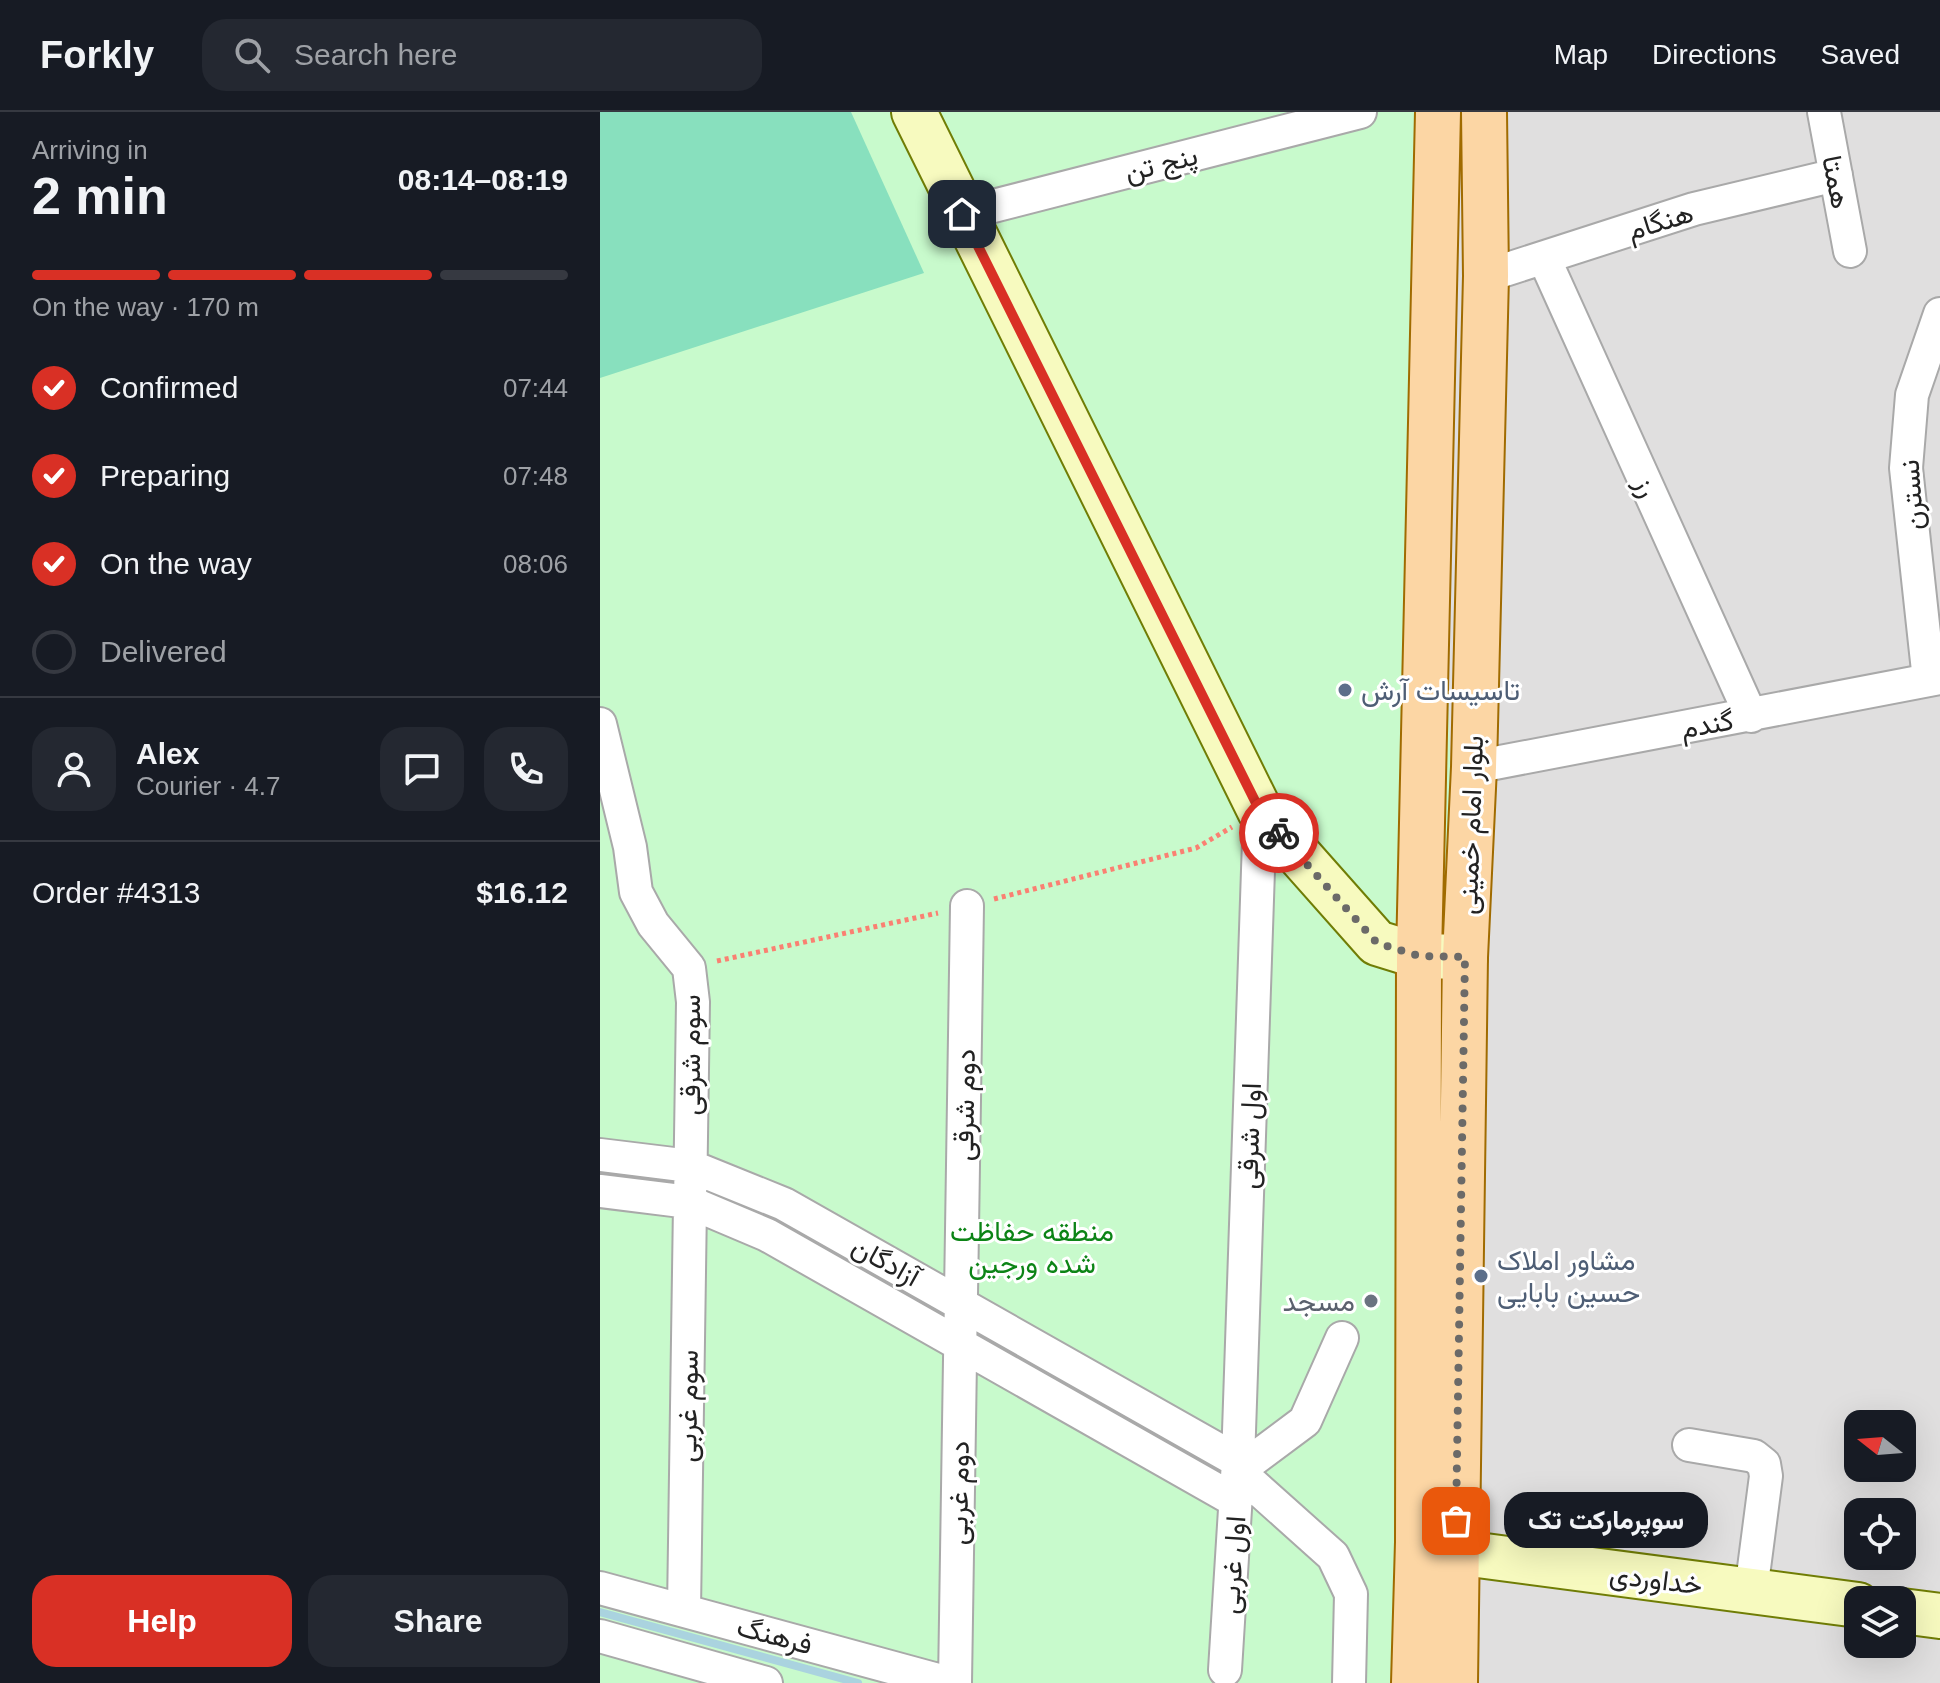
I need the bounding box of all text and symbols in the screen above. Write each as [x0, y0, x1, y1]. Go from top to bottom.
search box [202, 19, 762, 91]
icon: search [230, 33, 274, 77]
text: Forkly [40, 34, 154, 76]
text: Search here [294, 38, 457, 71]
text: Map [1554, 39, 1608, 70]
text: Directions [1652, 39, 1777, 70]
text: Saved [1821, 39, 1900, 70]
text: Arriving in [32, 135, 148, 165]
street label: پنج تن [1121, 139, 1202, 191]
street label: همتا [1816, 153, 1857, 211]
text: 08:14–08:19 [398, 163, 568, 196]
text: 2 min [32, 167, 168, 225]
pin [928, 180, 996, 248]
icon: home [940, 192, 984, 236]
street label: هنگام [1623, 197, 1698, 249]
text: On the way · 170 m [32, 292, 259, 322]
icon: check [32, 366, 76, 410]
text: Confirmed [100, 371, 238, 404]
text: 07:44 [503, 373, 568, 403]
icon: check [32, 454, 76, 498]
text: Preparing [100, 459, 230, 492]
street label: نسترن [1894, 459, 1931, 531]
text: 07:48 [503, 461, 568, 491]
street label: رز [1626, 471, 1665, 503]
icon: check [32, 542, 76, 586]
text: On the way [100, 547, 252, 580]
text: 08:06 [503, 549, 568, 579]
text: Delivered [100, 635, 227, 668]
place label: تاسیسات آرش [1361, 675, 1520, 708]
marker: تاسیسات آرش [1336, 681, 1354, 699]
street label: گندم [1678, 705, 1737, 747]
button: person [32, 727, 116, 811]
button: chat [380, 727, 464, 811]
button: phone [484, 727, 568, 811]
street label: بلوار امام خمینی [1452, 735, 1492, 915]
text: Alex [136, 737, 199, 770]
text: Courier · 4.7 [136, 771, 281, 801]
courier [1239, 793, 1319, 873]
icon: bike [1257, 811, 1301, 855]
text: Order #4313 [32, 876, 200, 909]
text: $16.12 [476, 876, 568, 909]
street label: سوم شرقی [675, 995, 709, 1115]
street label: دوم شرقی [948, 1049, 984, 1161]
street label: اول شرقی [1232, 1082, 1269, 1190]
park label: منطقه حفاظت شده ورجین [950, 1216, 1114, 1281]
street label: آزادگان [846, 1230, 927, 1296]
place label: مشاور املاک حسین بابایی [1497, 1245, 1640, 1309]
marker: مشاور املاک حسین بابایی [1472, 1267, 1490, 1285]
place label: مسجد [1282, 1286, 1355, 1318]
marker: مسجد [1362, 1292, 1380, 1310]
street label: سوم غربی [671, 1349, 707, 1463]
north arrow [1844, 1410, 1916, 1482]
map controls [1844, 1410, 1916, 1658]
street label: دوم غربی [942, 1441, 978, 1545]
pin [1422, 1487, 1490, 1555]
callout: سوپرمارکت تک [1504, 1493, 1708, 1549]
button: locate [1844, 1498, 1916, 1570]
icon: bag [1434, 1499, 1478, 1543]
text: سوپرمارکت تک [1528, 1505, 1684, 1535]
street label: اول غربی [1214, 1515, 1253, 1615]
street label: خداوردی [1608, 1558, 1704, 1603]
button: Help [32, 1575, 292, 1667]
button: Share [308, 1575, 568, 1667]
button: layers [1844, 1586, 1916, 1658]
street label: فرهنگ [733, 1611, 816, 1662]

